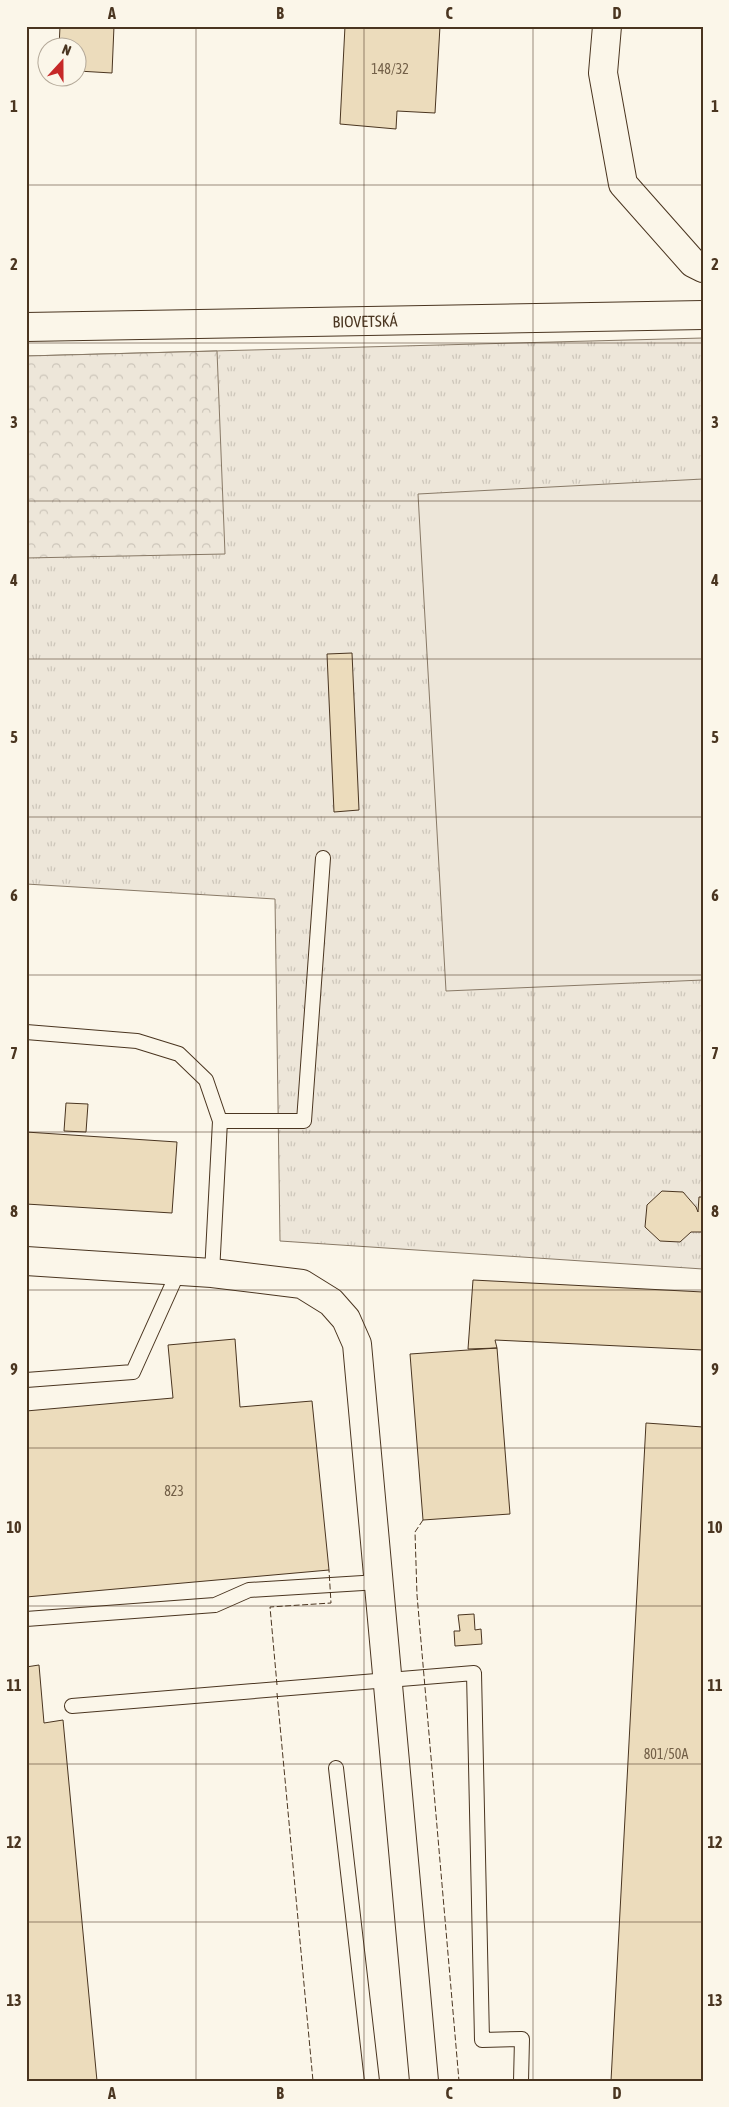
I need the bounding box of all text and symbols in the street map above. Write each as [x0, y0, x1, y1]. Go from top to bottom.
text: A [107, 4, 116, 22]
text: B [276, 4, 284, 22]
text: C [445, 4, 453, 22]
text: D [613, 4, 622, 22]
north arrow [38, 38, 88, 88]
text: N [60, 41, 73, 59]
house number: 148/32 [371, 61, 409, 77]
text: 1 [10, 97, 18, 115]
text: 1 [711, 97, 719, 115]
text: 2 [10, 255, 18, 273]
text: 2 [711, 255, 719, 273]
street label: BIOVETSKÁ [332, 311, 398, 331]
text: 3 [10, 413, 18, 431]
text: 3 [711, 413, 719, 431]
text: 4 [9, 571, 18, 589]
text: 4 [710, 571, 719, 589]
text: 5 [10, 728, 18, 746]
text: 5 [711, 728, 719, 746]
text: 6 [10, 886, 18, 904]
text: 6 [711, 886, 719, 904]
text: 7 [10, 1044, 18, 1062]
text: 7 [711, 1044, 719, 1062]
text: 8 [10, 1202, 18, 1220]
text: 8 [711, 1202, 719, 1220]
text: 9 [10, 1360, 18, 1378]
text: 9 [711, 1360, 719, 1378]
house number: 823 [164, 1483, 184, 1499]
text: 10 [6, 1518, 22, 1536]
text: 10 [707, 1518, 723, 1536]
text: 11 [6, 1676, 22, 1694]
text: 11 [707, 1676, 723, 1694]
house number: 801/50A [644, 1746, 688, 1762]
text: 12 [6, 1833, 22, 1851]
text: 12 [707, 1833, 723, 1851]
text: 13 [6, 1991, 22, 2009]
text: 13 [707, 1991, 723, 2009]
text: A [107, 2084, 116, 2102]
text: B [276, 2084, 284, 2102]
text: C [445, 2084, 453, 2102]
text: D [613, 2084, 622, 2102]

